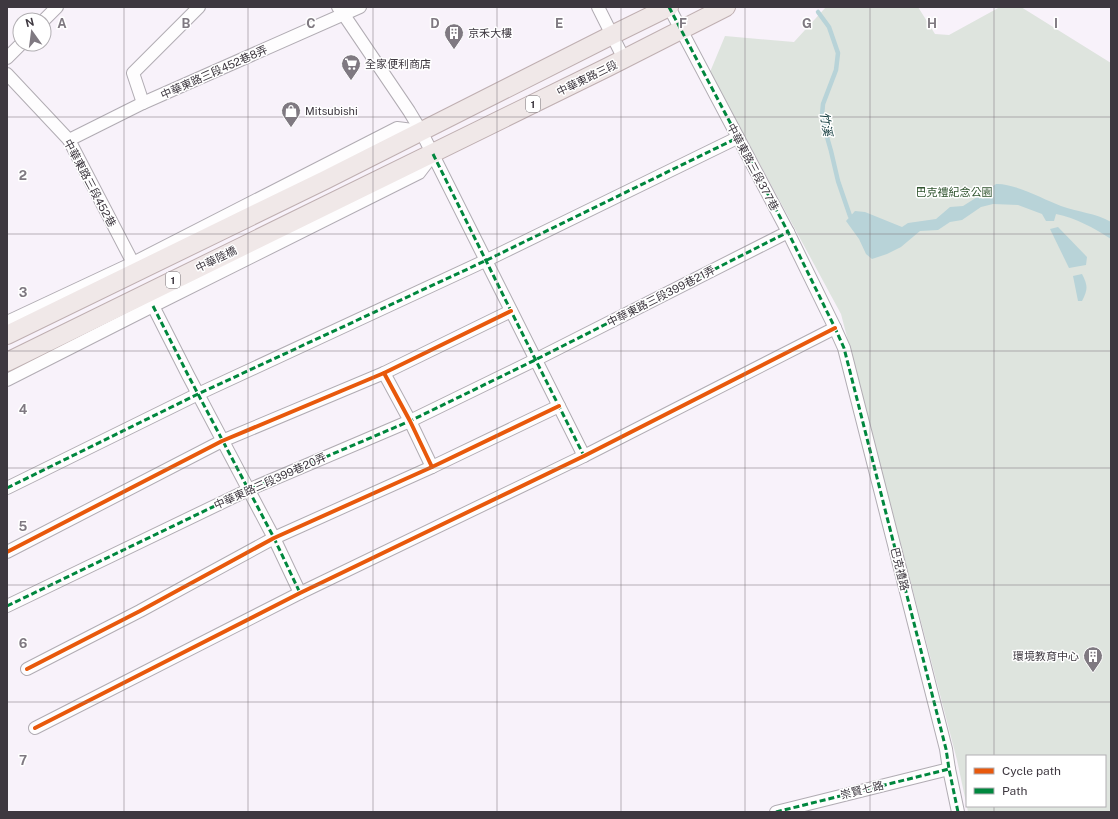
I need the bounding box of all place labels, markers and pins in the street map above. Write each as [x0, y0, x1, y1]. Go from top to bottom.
building icon: 京禾大樓 [443, 22, 465, 50]
place label: 京禾大樓 [468, 27, 512, 39]
supermarket icon: 全家便利商店 [340, 53, 362, 81]
place label: 全家便利商店 [365, 58, 431, 70]
shop icon: Mitsubishi [280, 100, 302, 128]
place label: Mitsubishi [305, 105, 358, 117]
building icon: 環境教育中心 [1082, 645, 1104, 673]
place label: 環境教育中心 [1013, 650, 1079, 662]

